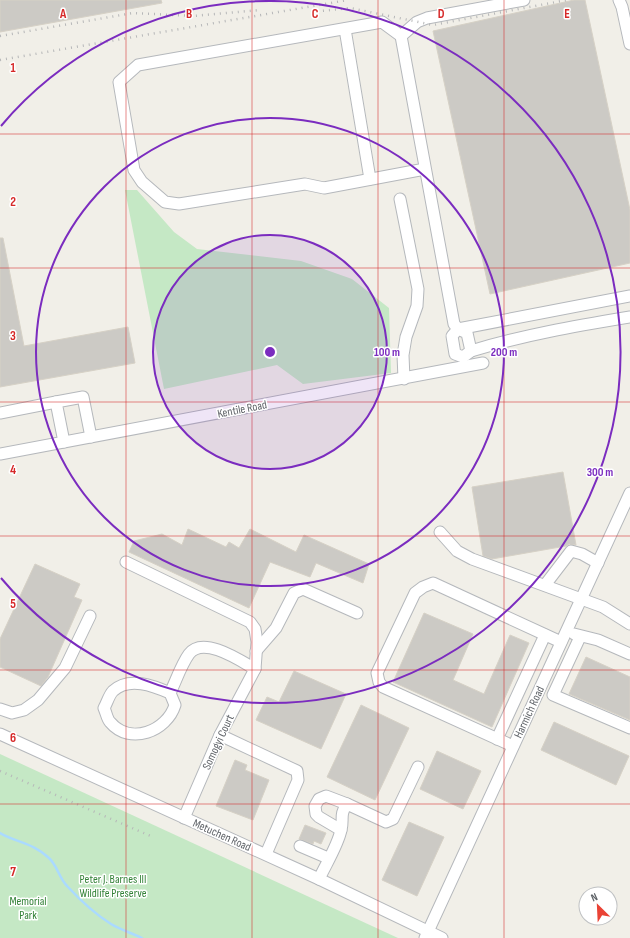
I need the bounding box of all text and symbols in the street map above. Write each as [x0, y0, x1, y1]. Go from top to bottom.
text: A [59, 6, 67, 22]
text: B [186, 6, 192, 22]
text: C [312, 6, 319, 22]
text: D [438, 6, 445, 22]
text: E [564, 6, 570, 22]
text: 1 [10, 60, 16, 76]
text: 2 [10, 194, 16, 210]
text: 3 [10, 328, 16, 344]
centre of rings [263, 345, 277, 359]
text: 100 m [374, 345, 400, 360]
text: 200 m [491, 345, 517, 360]
street label: Kentile Road [216, 397, 268, 422]
text: 4 [10, 462, 16, 478]
text: 300 m [587, 465, 613, 480]
text: 5 [10, 596, 16, 612]
street label: Harmich Road [511, 684, 548, 741]
street label: Somogyi Court [199, 712, 238, 772]
text: 6 [10, 730, 16, 746]
street label: Metuchen Road [190, 816, 253, 855]
text: 7 [10, 864, 16, 880]
park label: Peter J. Barnes III Wildlife Preserve [79, 872, 147, 901]
north arrow [578, 886, 618, 926]
text: N [589, 890, 600, 904]
park label: Memorial Park [9, 894, 47, 923]

